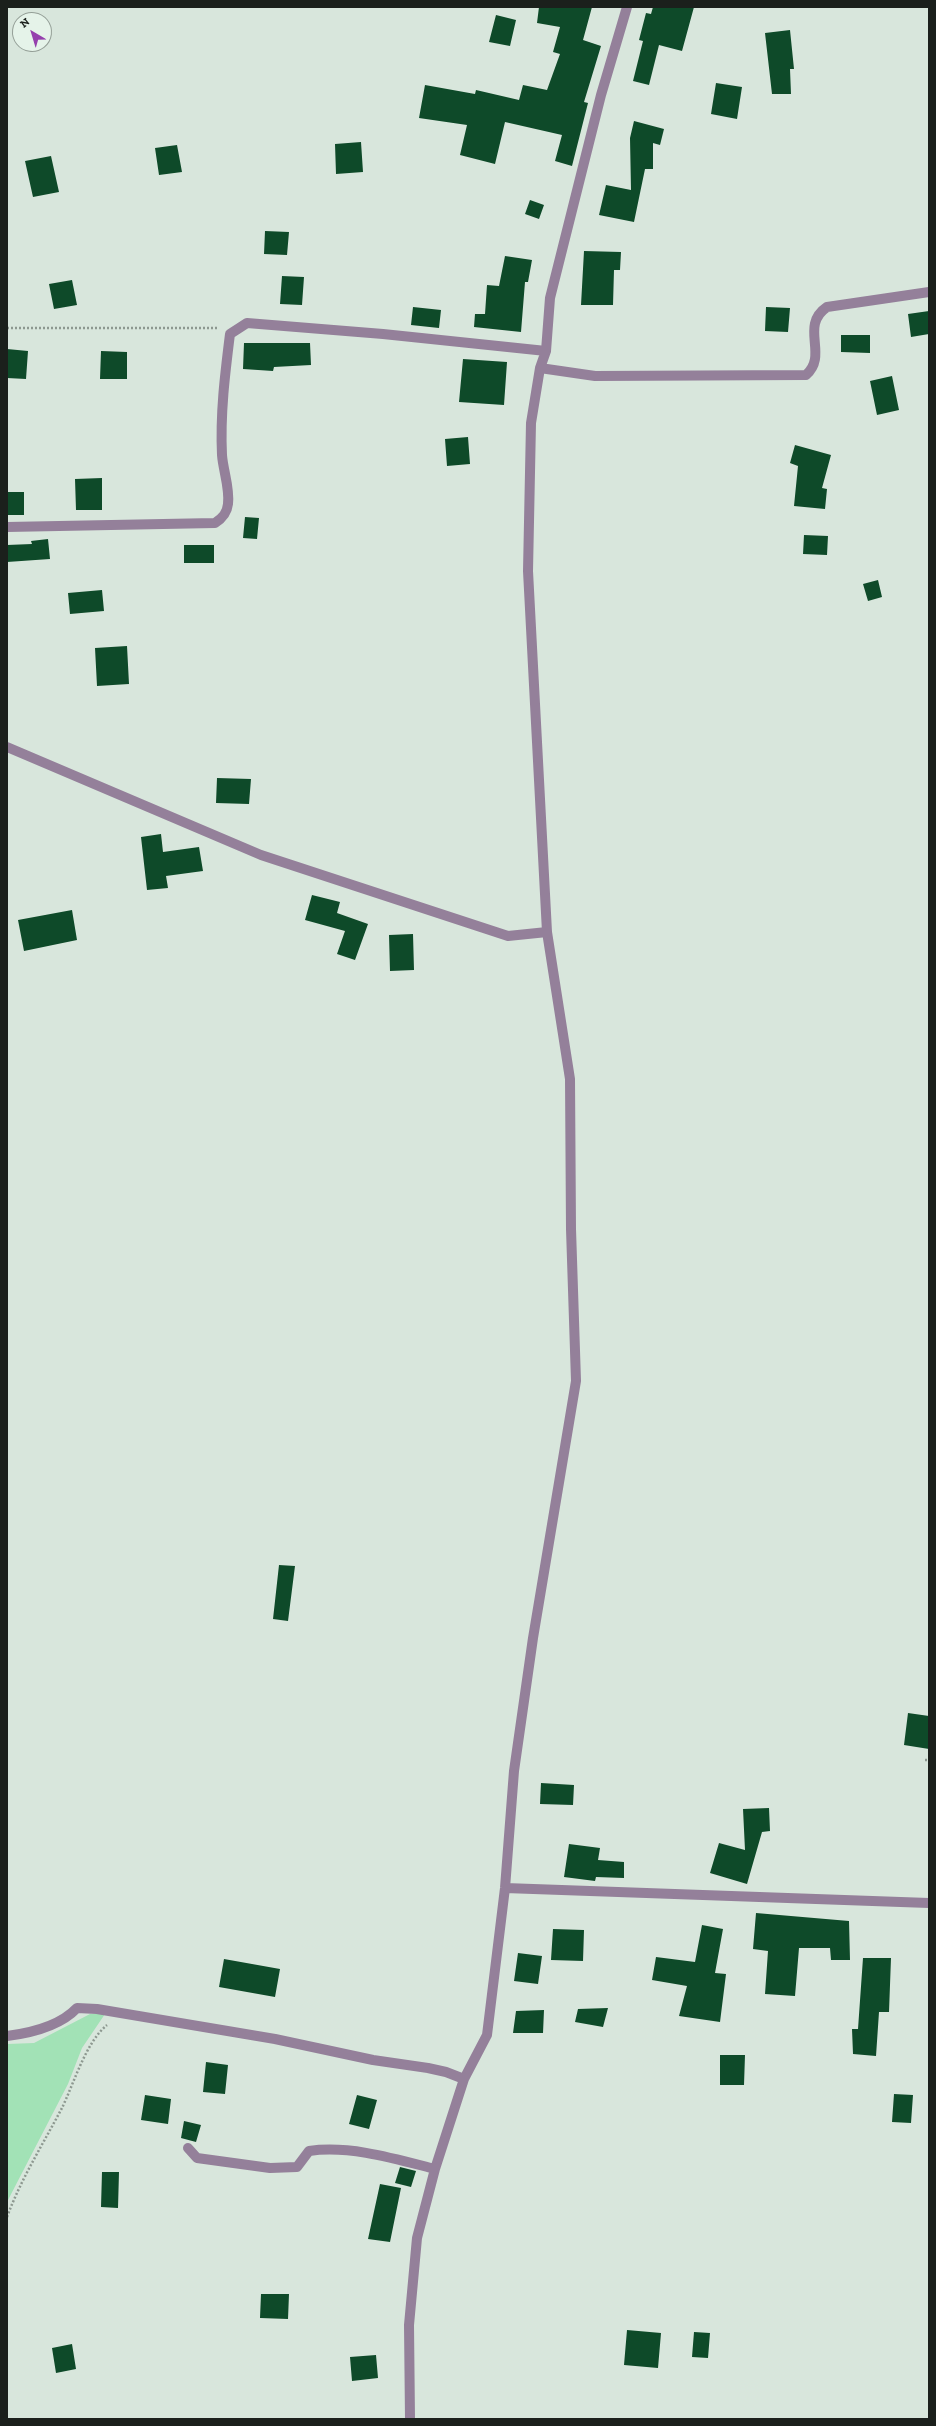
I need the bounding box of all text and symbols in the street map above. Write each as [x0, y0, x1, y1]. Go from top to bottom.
north arrow [12, 12, 52, 52]
text: N [18, 15, 32, 31]

